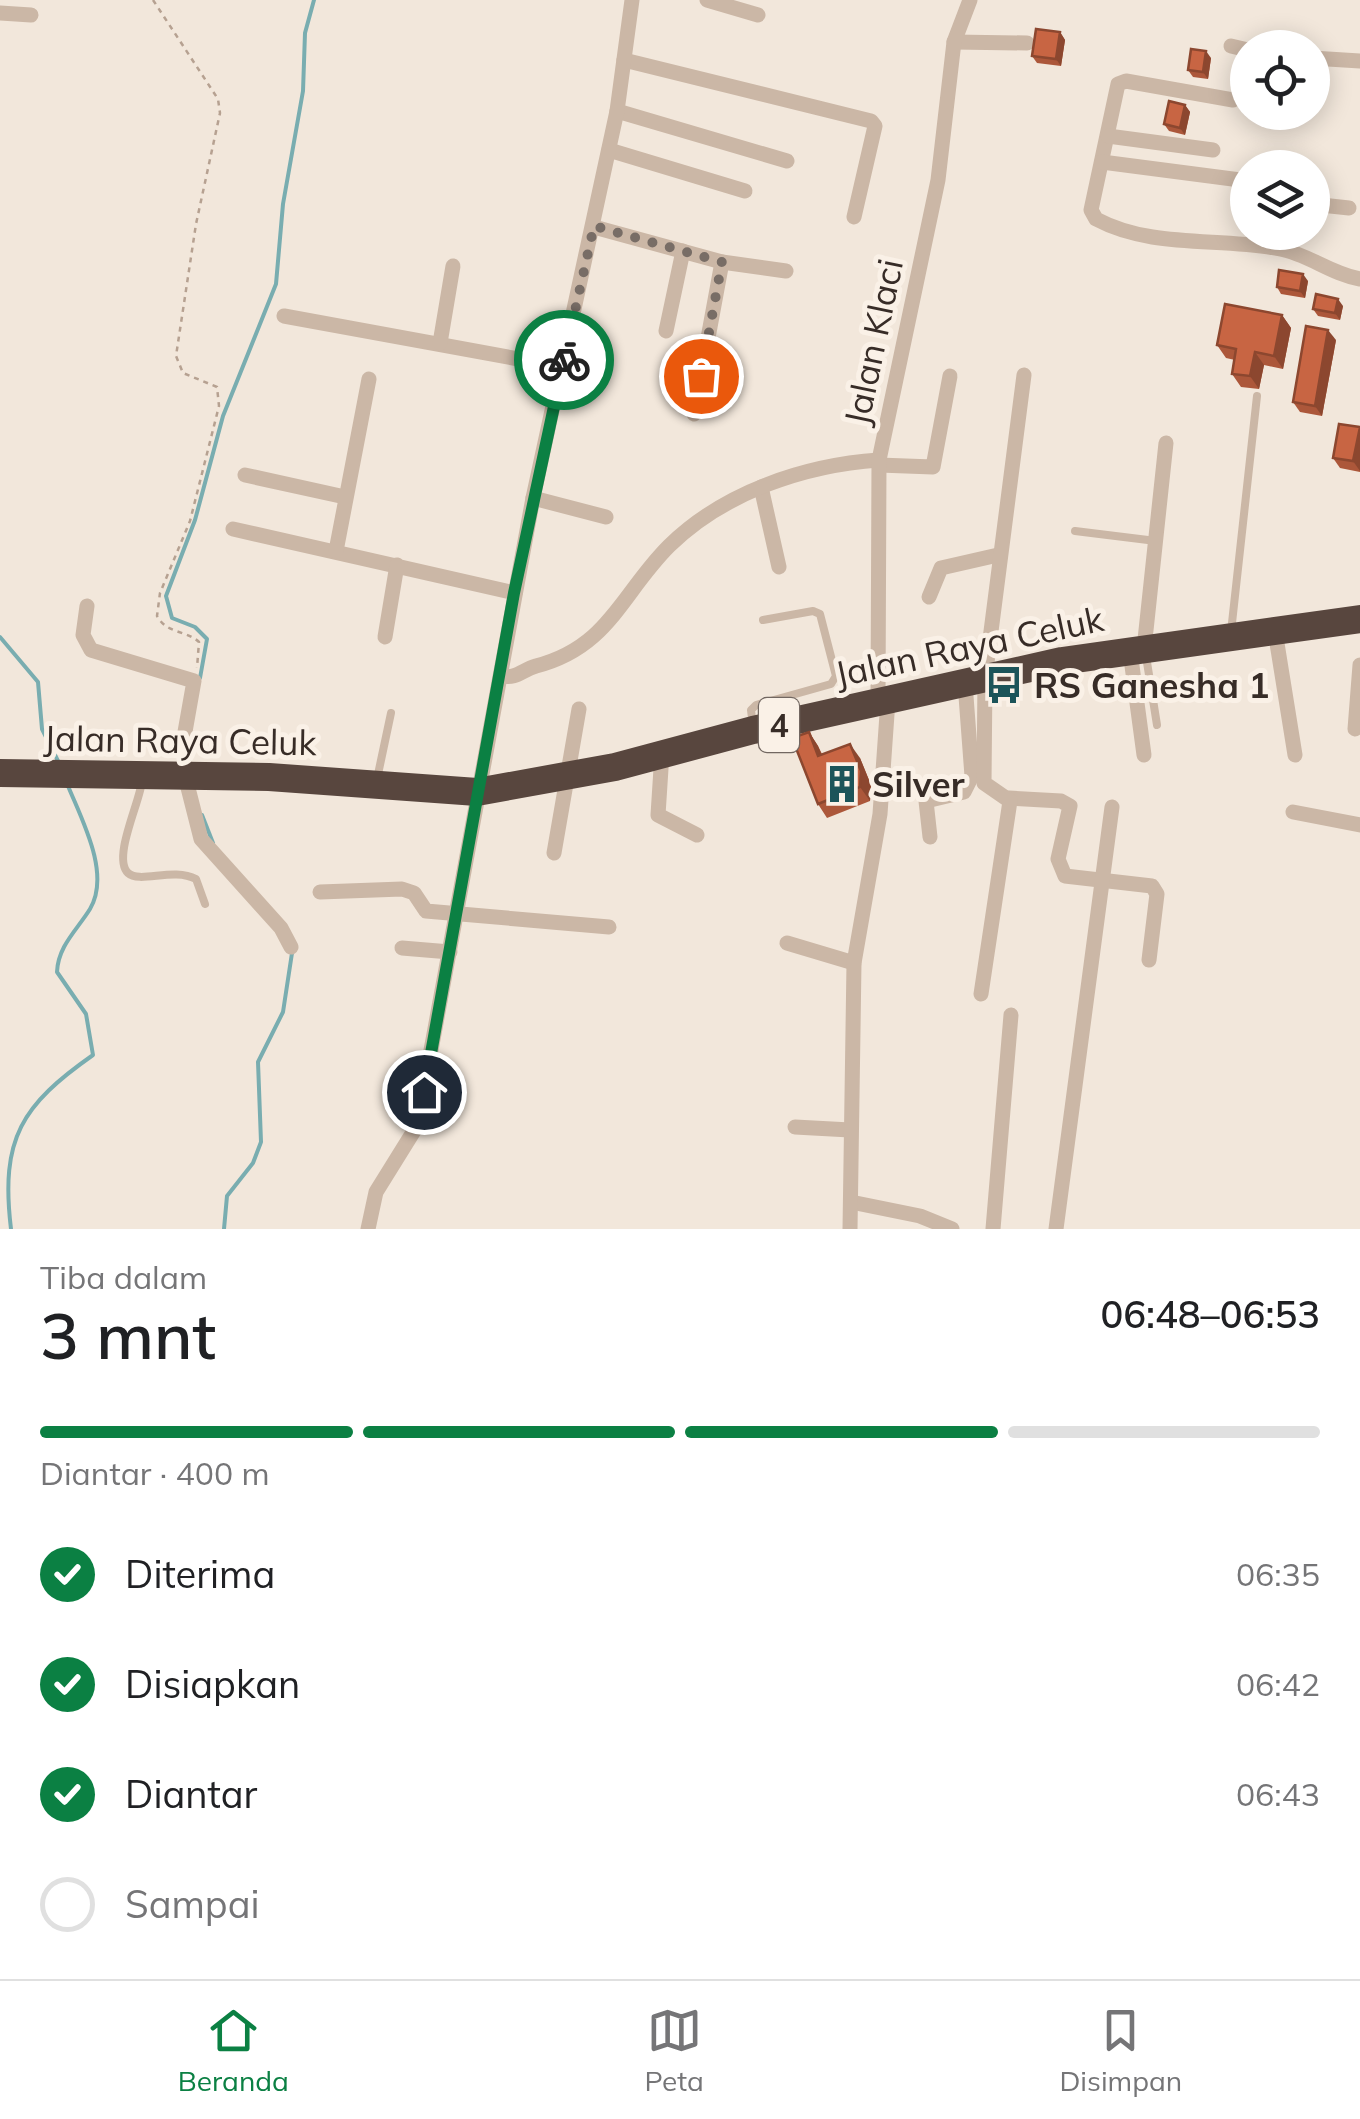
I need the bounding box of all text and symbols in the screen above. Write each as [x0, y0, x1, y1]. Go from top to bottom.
map controls [1230, 30, 1330, 250]
button: locate [1230, 30, 1330, 130]
button: layers [1230, 150, 1330, 250]
street label: Jalan Klaci [834, 255, 912, 429]
courier [514, 310, 614, 410]
icon: bike [537, 333, 592, 388]
pin [659, 334, 744, 419]
icon: bag [674, 349, 729, 404]
street label: Jalan Raya Celuk [831, 596, 1108, 696]
place label: RS Ganesha 1 [1034, 663, 1269, 707]
bus stop icon: RS Ganesha 1 [983, 664, 1025, 706]
road number: 4 [759, 698, 799, 752]
street label: Jalan Raya Celuk [43, 716, 318, 764]
place label: Silver [872, 762, 965, 806]
building icon: Silver [821, 763, 863, 805]
pin [382, 1050, 467, 1135]
icon: home [397, 1065, 452, 1120]
text: Tiba dalam [40, 1257, 207, 1297]
text: 06:48–06:53 [1100, 1290, 1320, 1338]
text: 3 mnt [40, 1294, 216, 1375]
text: Diantar · 400 m [40, 1453, 270, 1493]
icon: check [40, 1547, 95, 1602]
text: Diterima [125, 1550, 275, 1598]
text: 06:35 [1236, 1554, 1320, 1594]
icon: check [40, 1657, 95, 1712]
text: Disiapkan [125, 1660, 300, 1708]
text: 06:42 [1236, 1664, 1320, 1704]
icon: check [40, 1767, 95, 1822]
text: Diantar [125, 1770, 257, 1818]
text: 06:43 [1236, 1774, 1320, 1814]
text: Sampai [125, 1880, 259, 1928]
tab: Beranda [178, 2003, 289, 2098]
tab: Peta [644, 2003, 704, 2098]
tab: Disimpan [1059, 2003, 1182, 2098]

